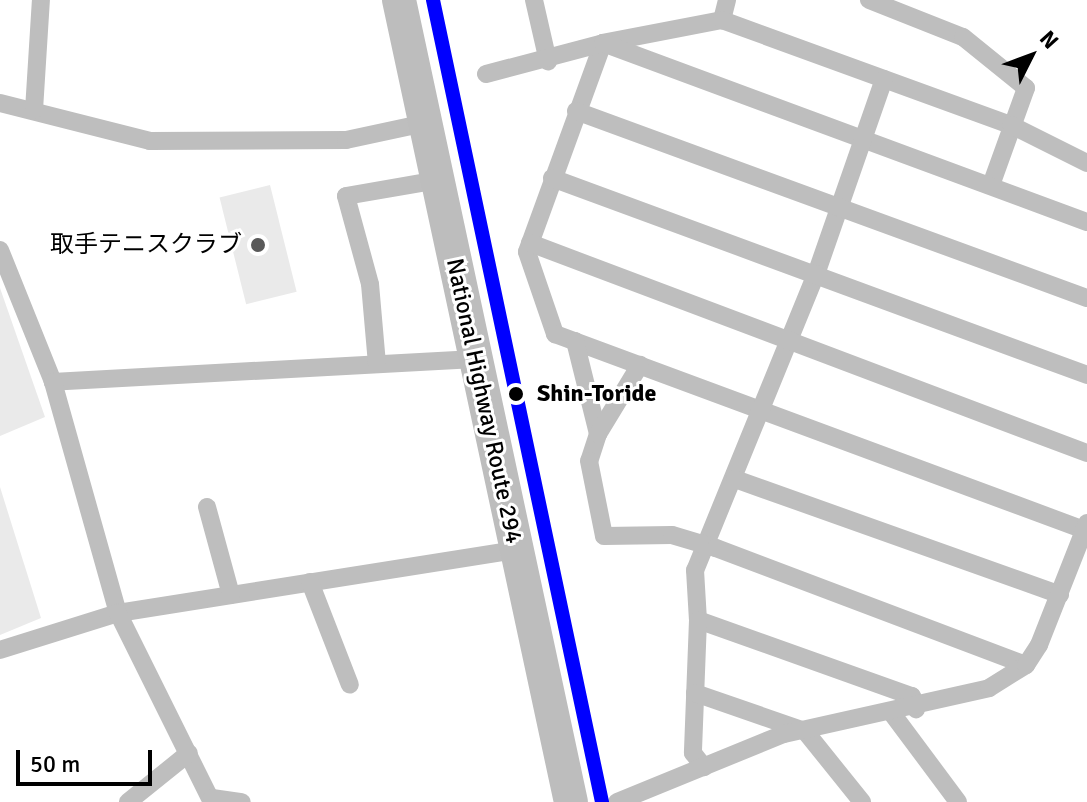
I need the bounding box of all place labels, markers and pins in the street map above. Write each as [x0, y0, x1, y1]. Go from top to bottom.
place label: 取手テニスクラブ [50, 231, 242, 259]
marker: 取手テニスクラブ [249, 236, 267, 254]
marker: Shin-Toride [502, 380, 530, 408]
place label: Shin-Toride [537, 380, 656, 408]

